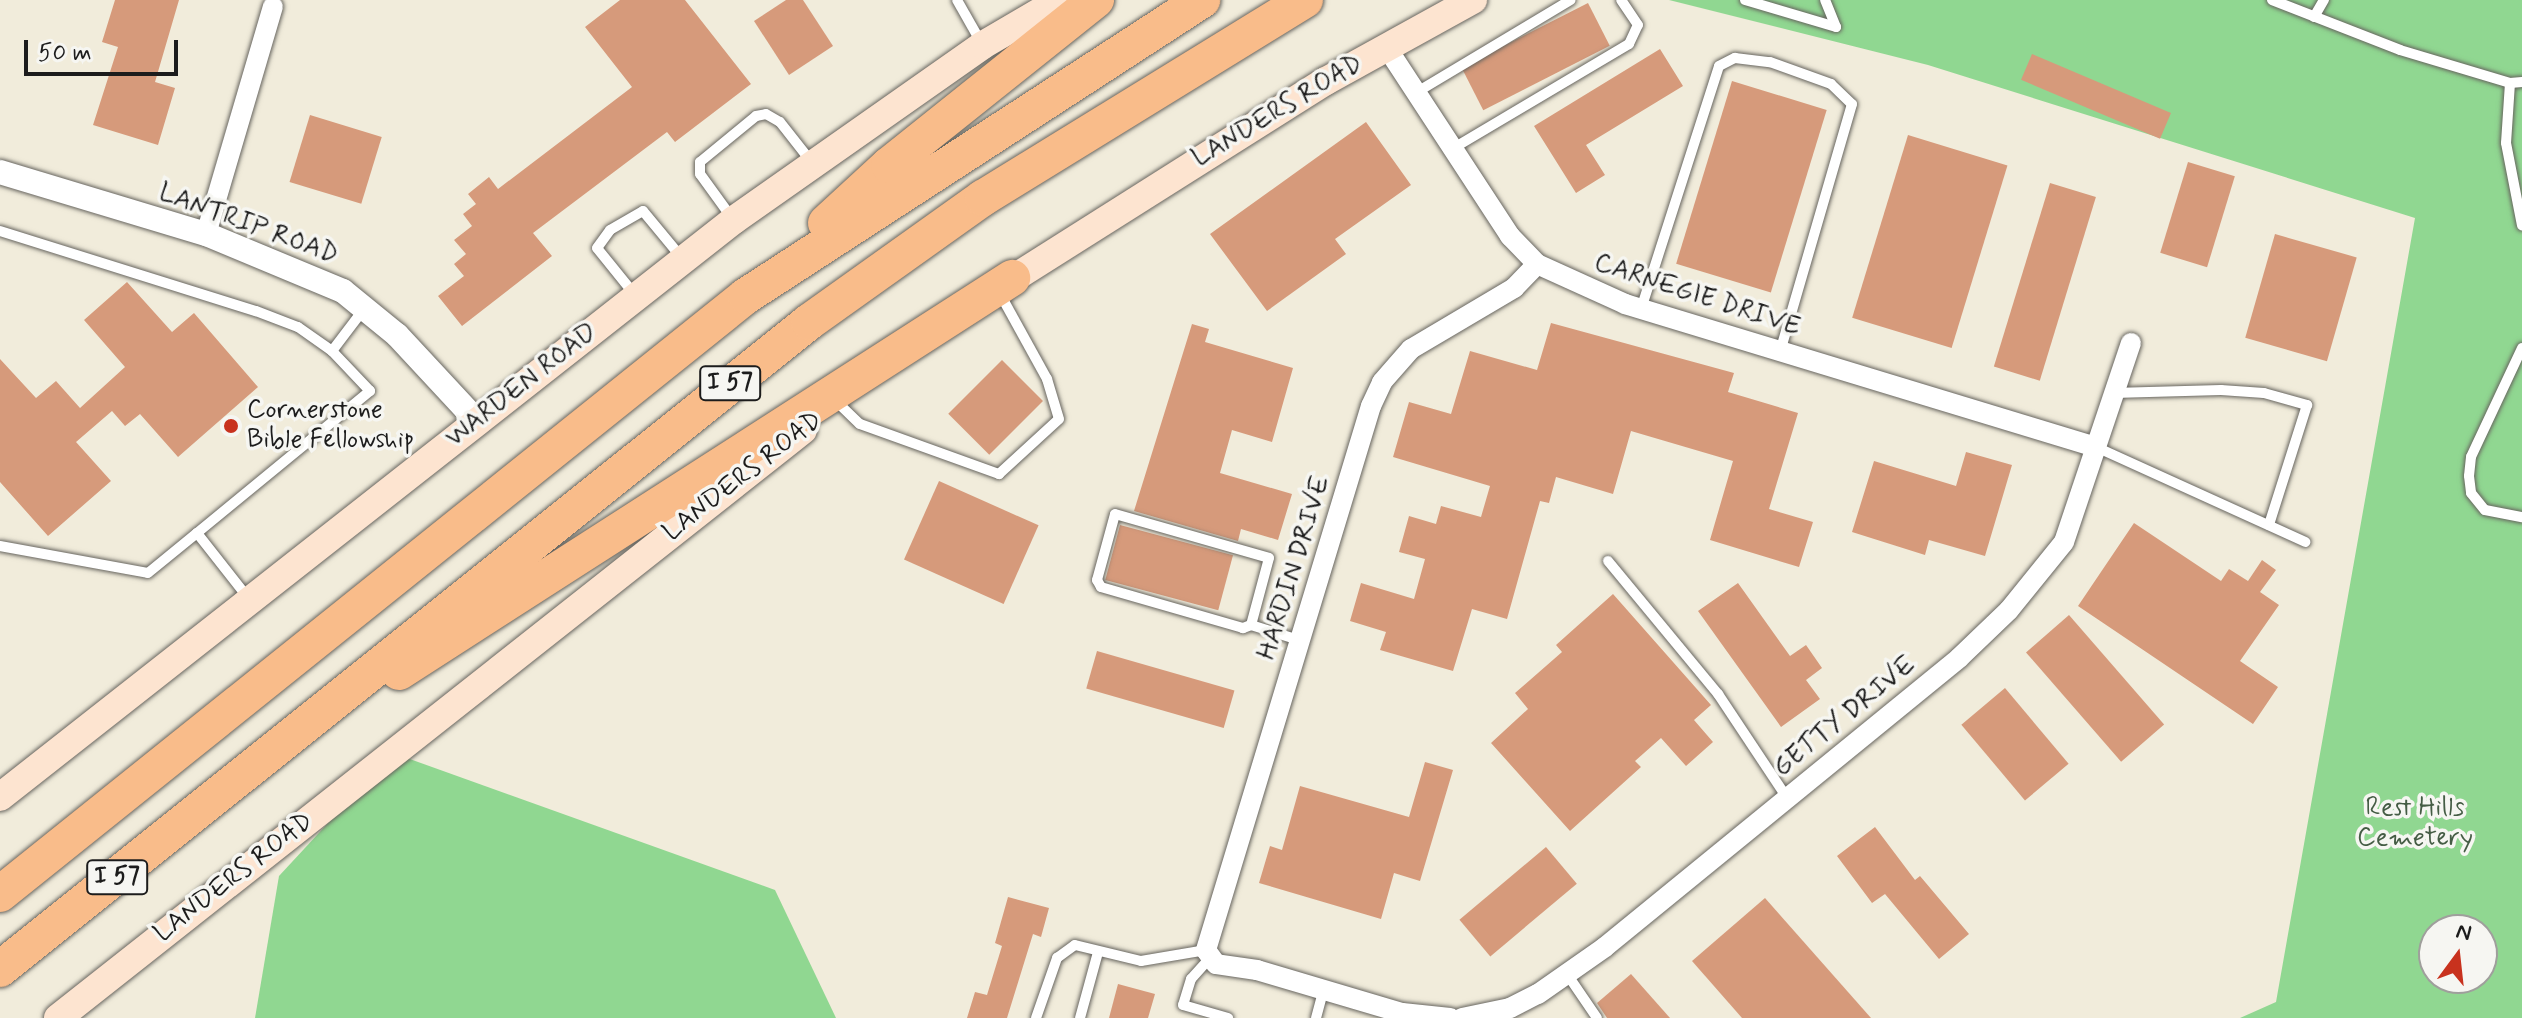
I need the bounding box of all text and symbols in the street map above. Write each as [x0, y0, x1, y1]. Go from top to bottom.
scale bar [28, 24, 182, 74]
text: 50 m [38, 38, 92, 69]
street label: LANDERS ROAD [1189, 50, 1367, 174]
street label: LANTRIP ROAD [155, 178, 341, 272]
street label: CARNEGIE DRIVE [1589, 248, 1805, 344]
street label: WARDEN ROAD [440, 317, 604, 455]
road number: I 57 [698, 363, 762, 403]
place label: Cornerstone Bible Fellowship [247, 395, 414, 456]
street label: LANDERS ROAD [659, 406, 827, 548]
marker: Cornerstone Bible Fellowship [222, 417, 240, 435]
street label: HARDIN DRIVE [1252, 472, 1338, 664]
street label: GETTY DRIVE [1767, 650, 1923, 784]
park label: Rest Hills Cemetery [2357, 793, 2473, 854]
street label: LANDERS ROAD [150, 807, 318, 949]
road number: I 57 [85, 857, 149, 897]
north arrow [2418, 914, 2498, 994]
text: N [2453, 917, 2474, 948]

